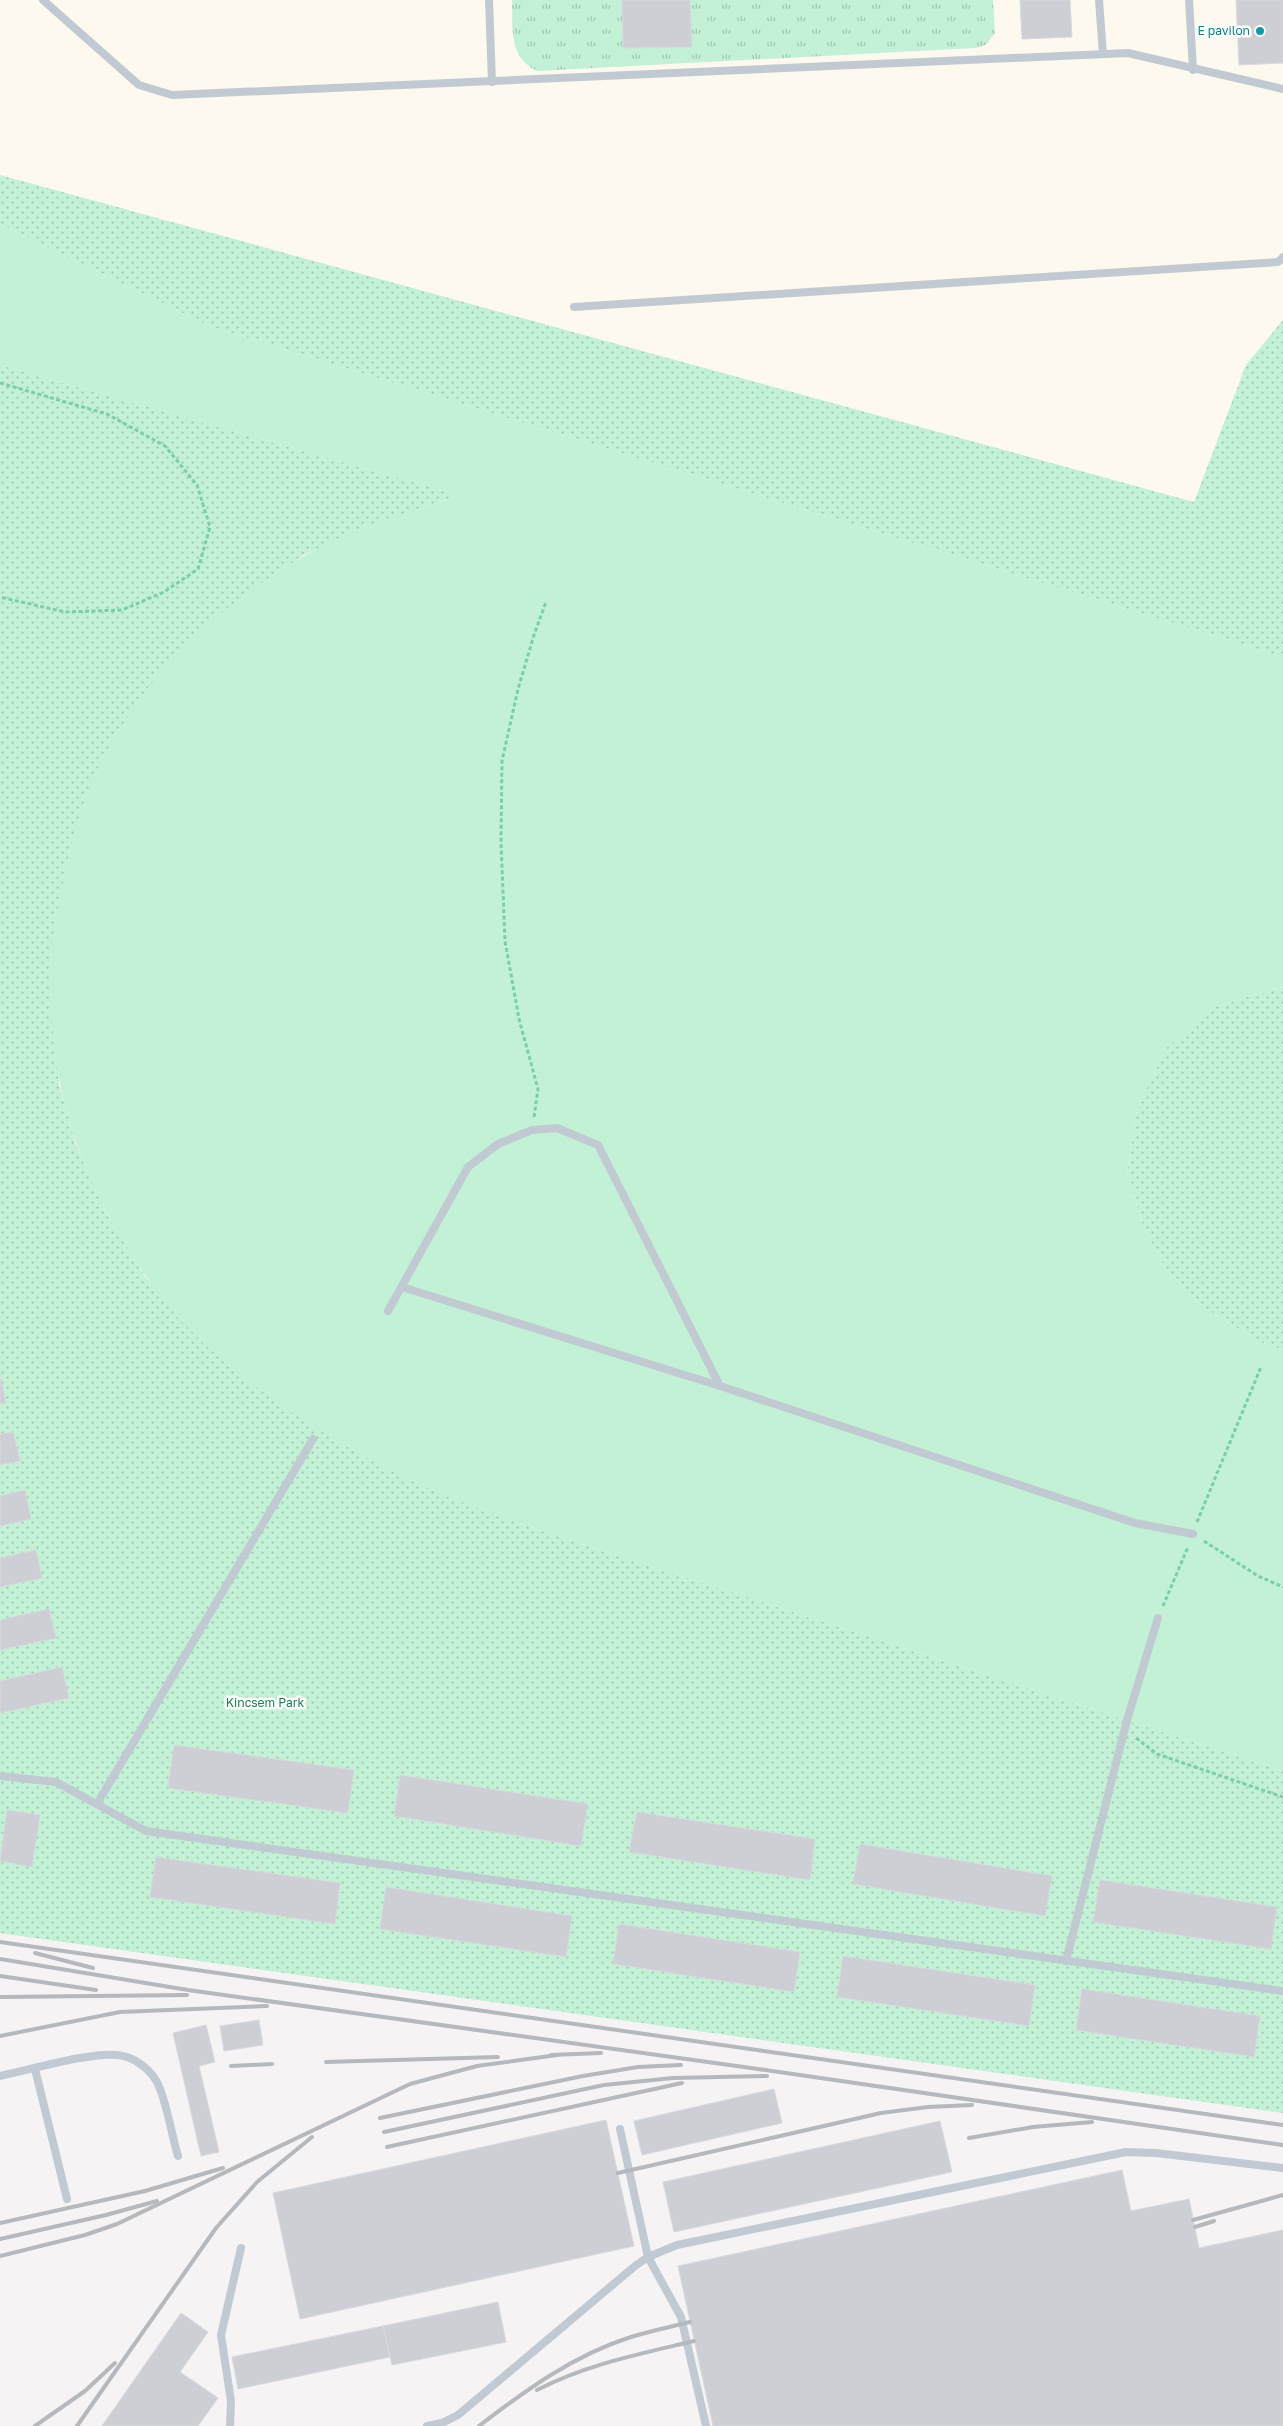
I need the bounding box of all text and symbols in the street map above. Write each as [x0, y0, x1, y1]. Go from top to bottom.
place label: E pavilon [1198, 23, 1250, 38]
marker: E pavilon [1254, 25, 1266, 37]
park label: Kincsem Park [226, 1695, 304, 1710]

